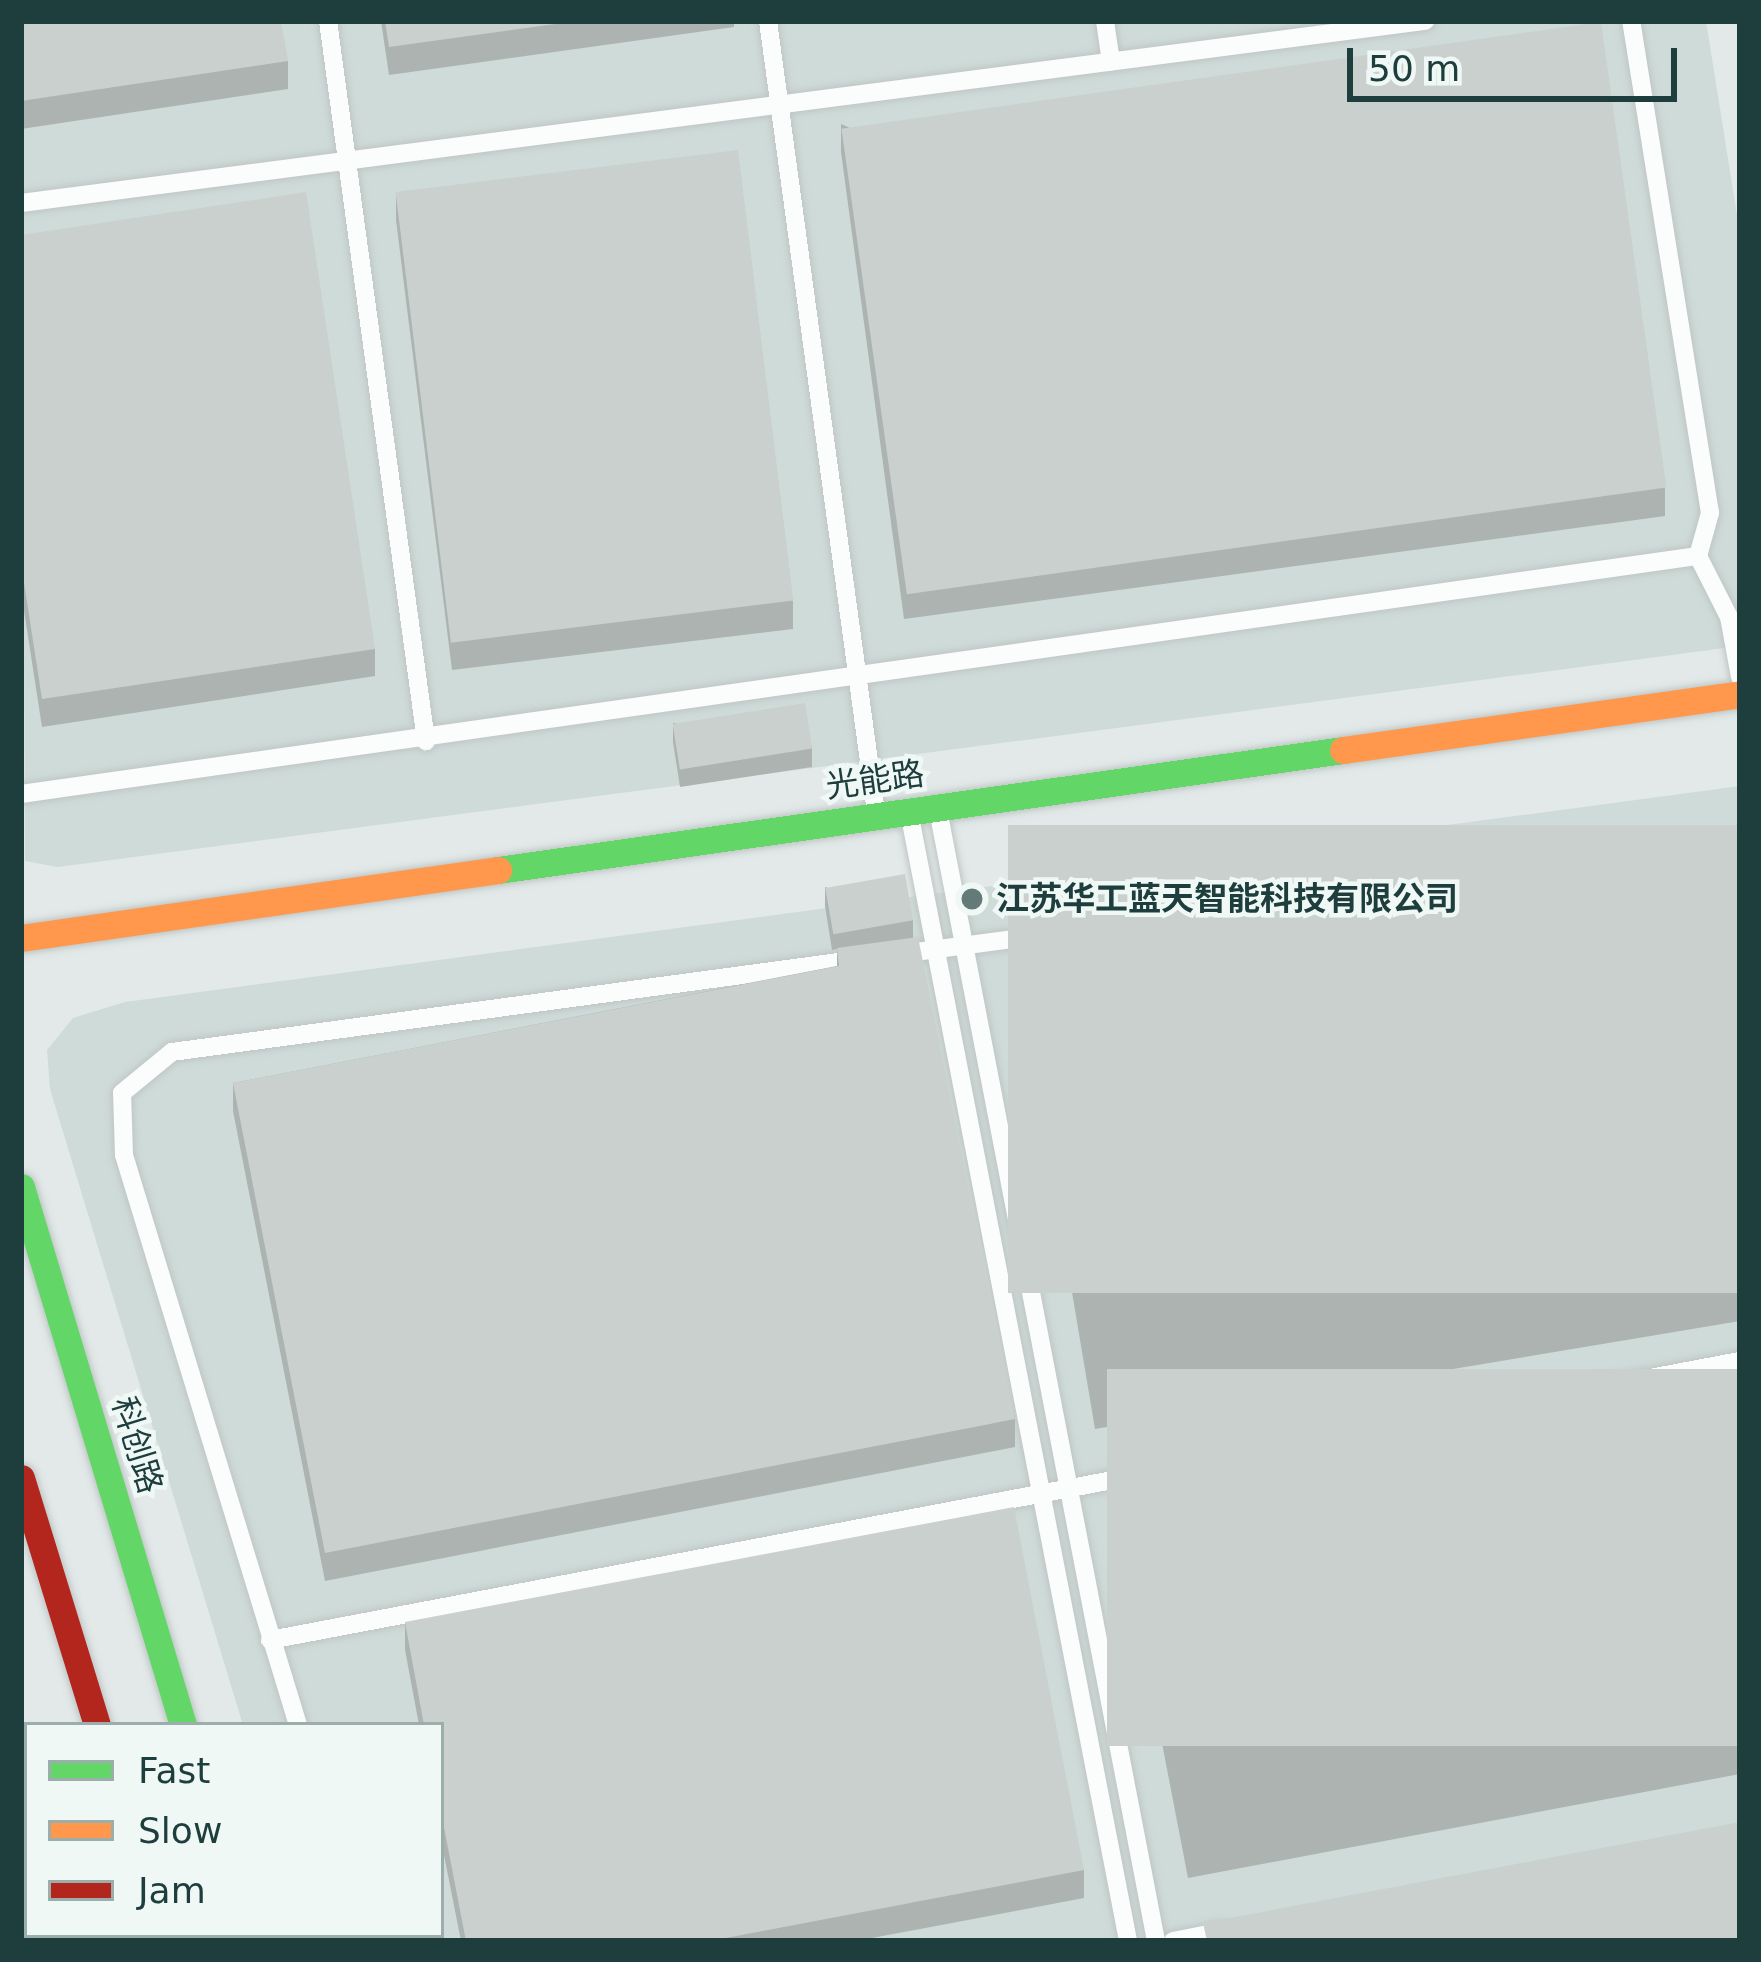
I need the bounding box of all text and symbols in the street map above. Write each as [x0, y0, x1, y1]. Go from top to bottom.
scale bar [1353, 24, 1683, 98]
text: 50 m [1368, 48, 1460, 89]
street label: 光能路 [823, 754, 927, 806]
place label: 江苏华工蓝天智能科技有限公司 [996, 879, 1458, 919]
marker: 江苏华工蓝天智能科技有限公司 [959, 886, 985, 912]
street label: 科创路 [104, 1392, 170, 1498]
legend [24, 1722, 444, 1938]
text: Fast [138, 1750, 210, 1791]
text: Slow [138, 1810, 222, 1851]
text: Jam [138, 1870, 206, 1911]

